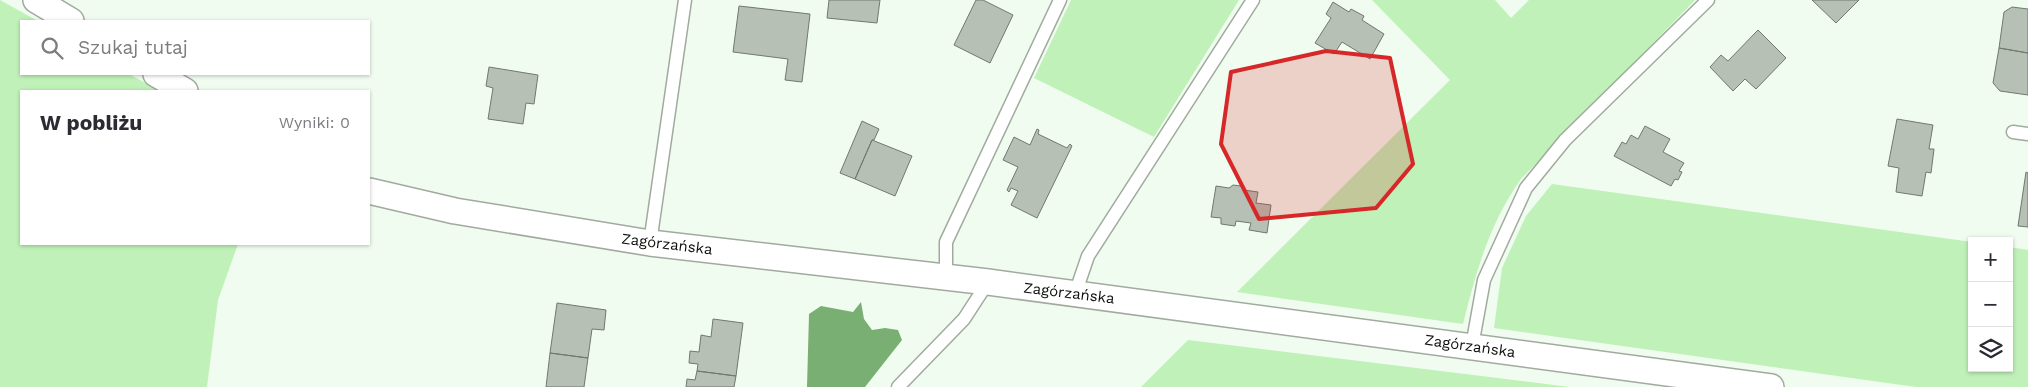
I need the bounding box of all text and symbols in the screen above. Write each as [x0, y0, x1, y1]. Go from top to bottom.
search box [20, 20, 370, 75]
icon: search [38, 34, 66, 62]
text: Szukaj tutaj [78, 36, 188, 59]
text: W pobliżu [40, 110, 142, 135]
text: Wyniki: 0 [279, 113, 350, 132]
street label: Zagórzańska [620, 229, 714, 259]
map controls [1968, 237, 2013, 372]
button: + [1968, 237, 2013, 282]
street label: Zagórzańska [1022, 278, 1116, 308]
button: − [1968, 282, 2013, 327]
button: layers [1968, 327, 2013, 372]
street label: Zagórzańska [1423, 331, 1517, 361]

